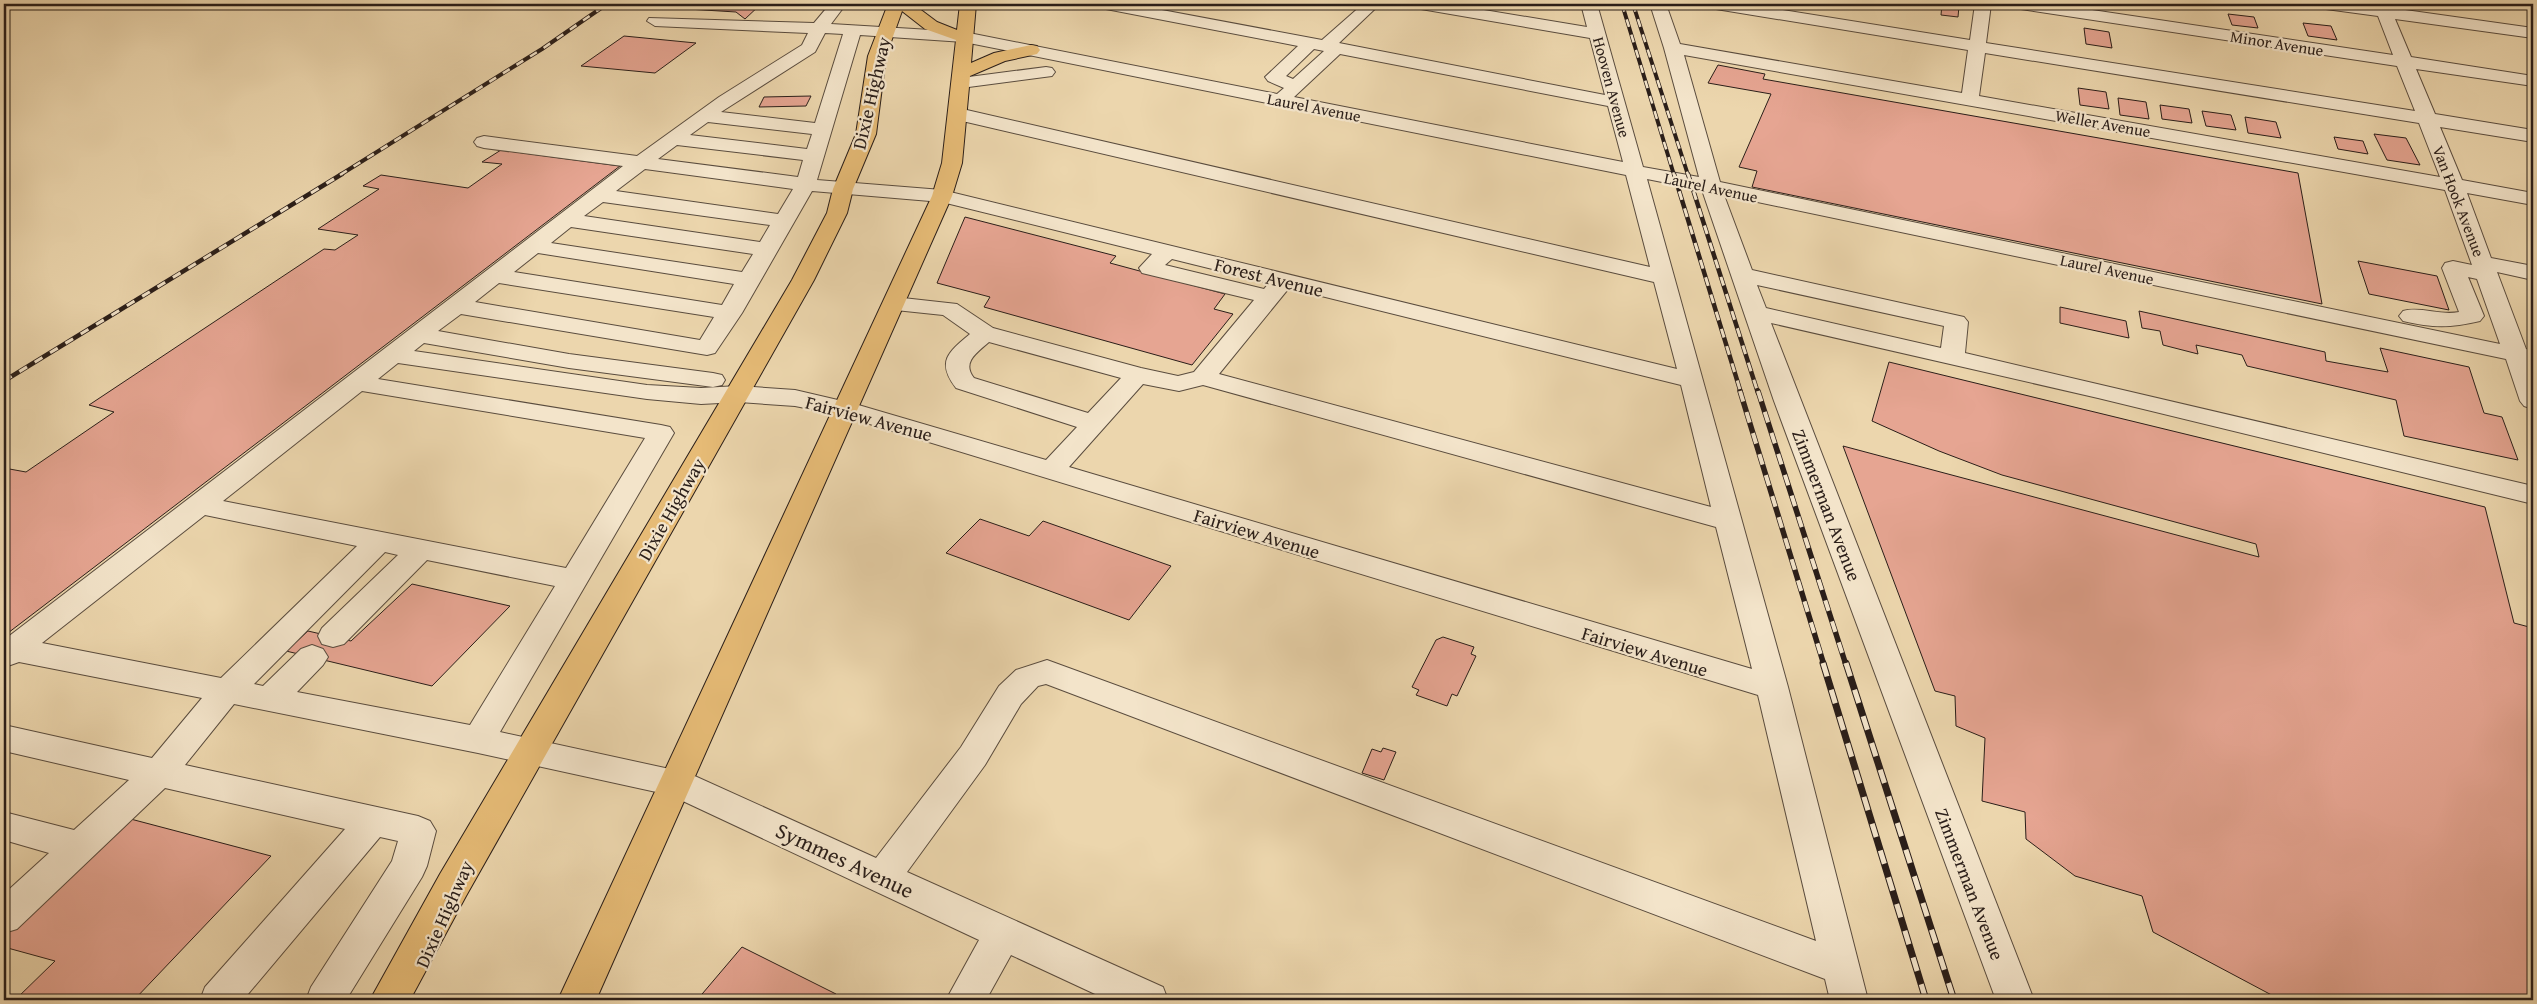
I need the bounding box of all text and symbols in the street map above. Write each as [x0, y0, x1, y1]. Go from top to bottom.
street label: Minor Avenue [2229, 24, 2325, 62]
street label: Dixie Highway [844, 33, 898, 152]
street label: Hooven Avenue [1587, 34, 1637, 140]
street label: Laurel Avenue [1265, 86, 1363, 128]
street label: Weller Avenue [2054, 103, 2152, 143]
street label: Van Hook Avenue [2427, 142, 2491, 260]
street label: Laurel Avenue [1662, 165, 1760, 209]
street label: Laurel Avenue [2058, 247, 2156, 291]
street label: Forest Avenue [1212, 250, 1327, 304]
street label: Fairview Avenue [802, 388, 936, 448]
street label: Zimmerman Avenue [1785, 425, 1869, 585]
street label: Dixie Highway [630, 452, 712, 566]
street label: Fairview Avenue [1191, 501, 1324, 565]
street label: Fairview Avenue [1579, 619, 1712, 683]
street label: Zimmerman Avenue [1928, 804, 2012, 964]
street label: Symmes Avenue [771, 814, 919, 906]
street label: Dixie Highway [408, 855, 480, 972]

